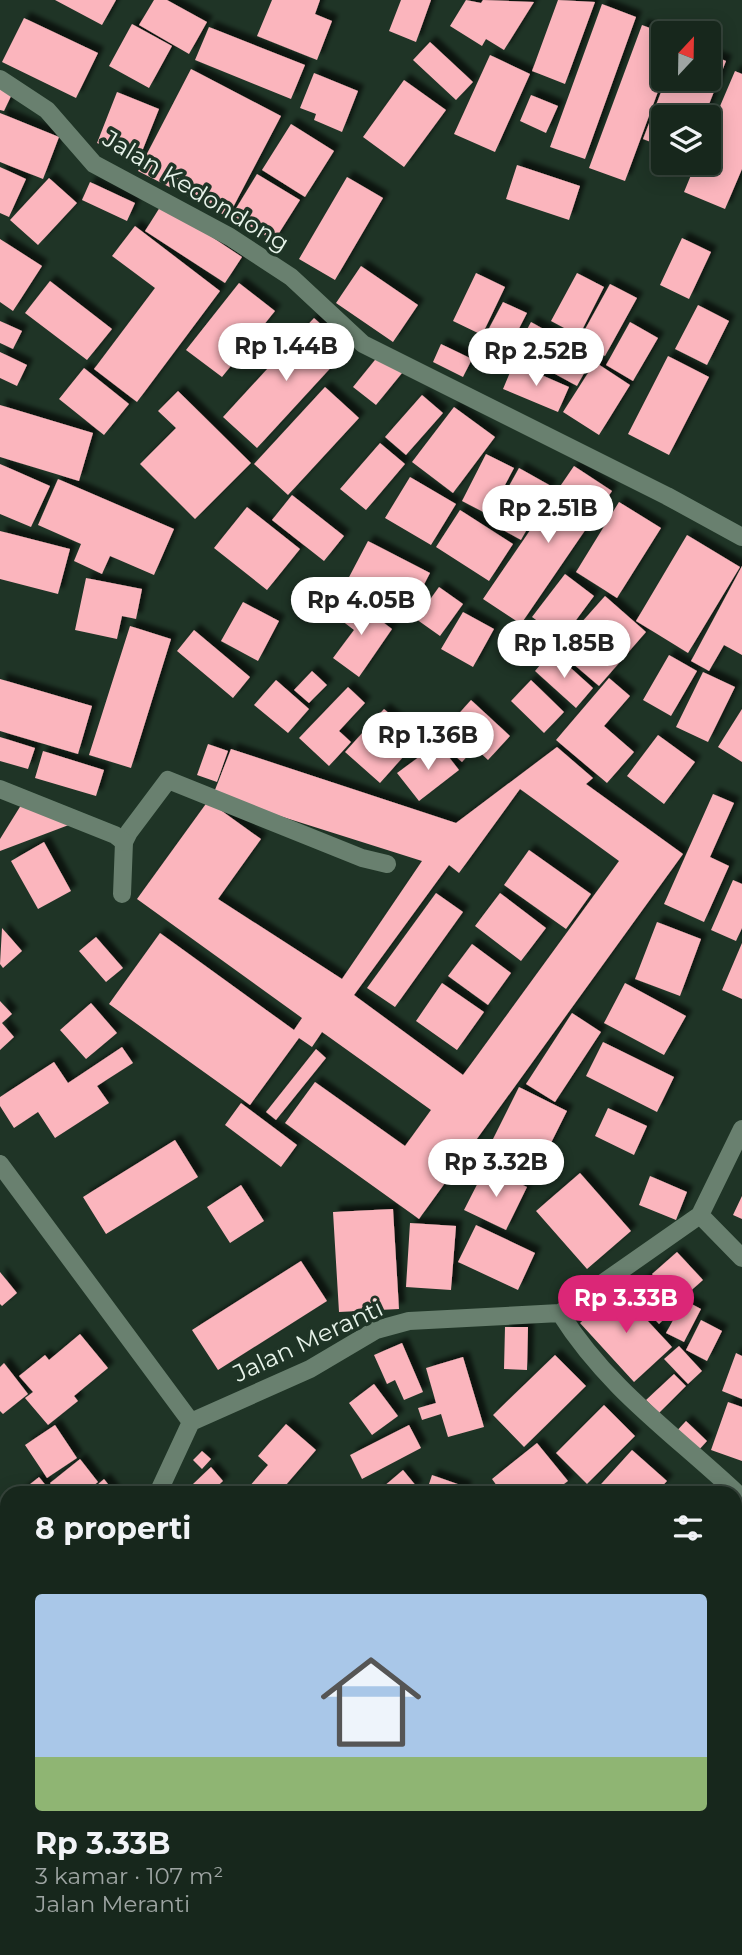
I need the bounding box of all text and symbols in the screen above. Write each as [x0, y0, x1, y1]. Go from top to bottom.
north arrow [651, 21, 721, 91]
map controls [651, 21, 721, 175]
button: layers [651, 105, 721, 175]
street label: Jalan Kedondong [97, 123, 295, 258]
pin: Rp 1.44B [214, 324, 358, 383]
pin: Rp 2.52B [464, 328, 608, 388]
text: Rp 1.44B [234, 332, 338, 360]
text: Rp 2.52B [484, 337, 588, 365]
pin: Rp 2.51B [476, 486, 620, 545]
text: Rp 2.51B [498, 494, 598, 522]
pin: Rp 4.05B [289, 578, 433, 637]
text: Rp 4.05B [307, 586, 415, 614]
pin: Rp 1.85B [492, 620, 636, 680]
text: Rp 1.85B [513, 629, 615, 657]
pin: Rp 1.36B [356, 712, 500, 772]
text: Rp 1.36B [378, 721, 478, 749]
pin: Rp 3.32B [424, 1140, 568, 1199]
text: Rp 3.32B [444, 1148, 548, 1176]
pin: Rp 3.33B [554, 1276, 698, 1335]
text: Rp 3.33B [574, 1284, 678, 1312]
street label: Jalan Meranti [227, 1293, 387, 1388]
icon: filters [669, 1509, 707, 1547]
text: 8 properti [35, 1510, 191, 1547]
icon: home [308, 1639, 434, 1765]
text: Rp 3.33B [35, 1825, 170, 1862]
text: 3 kamar · 107 m² [35, 1862, 223, 1890]
text: Jalan Meranti [35, 1890, 190, 1918]

